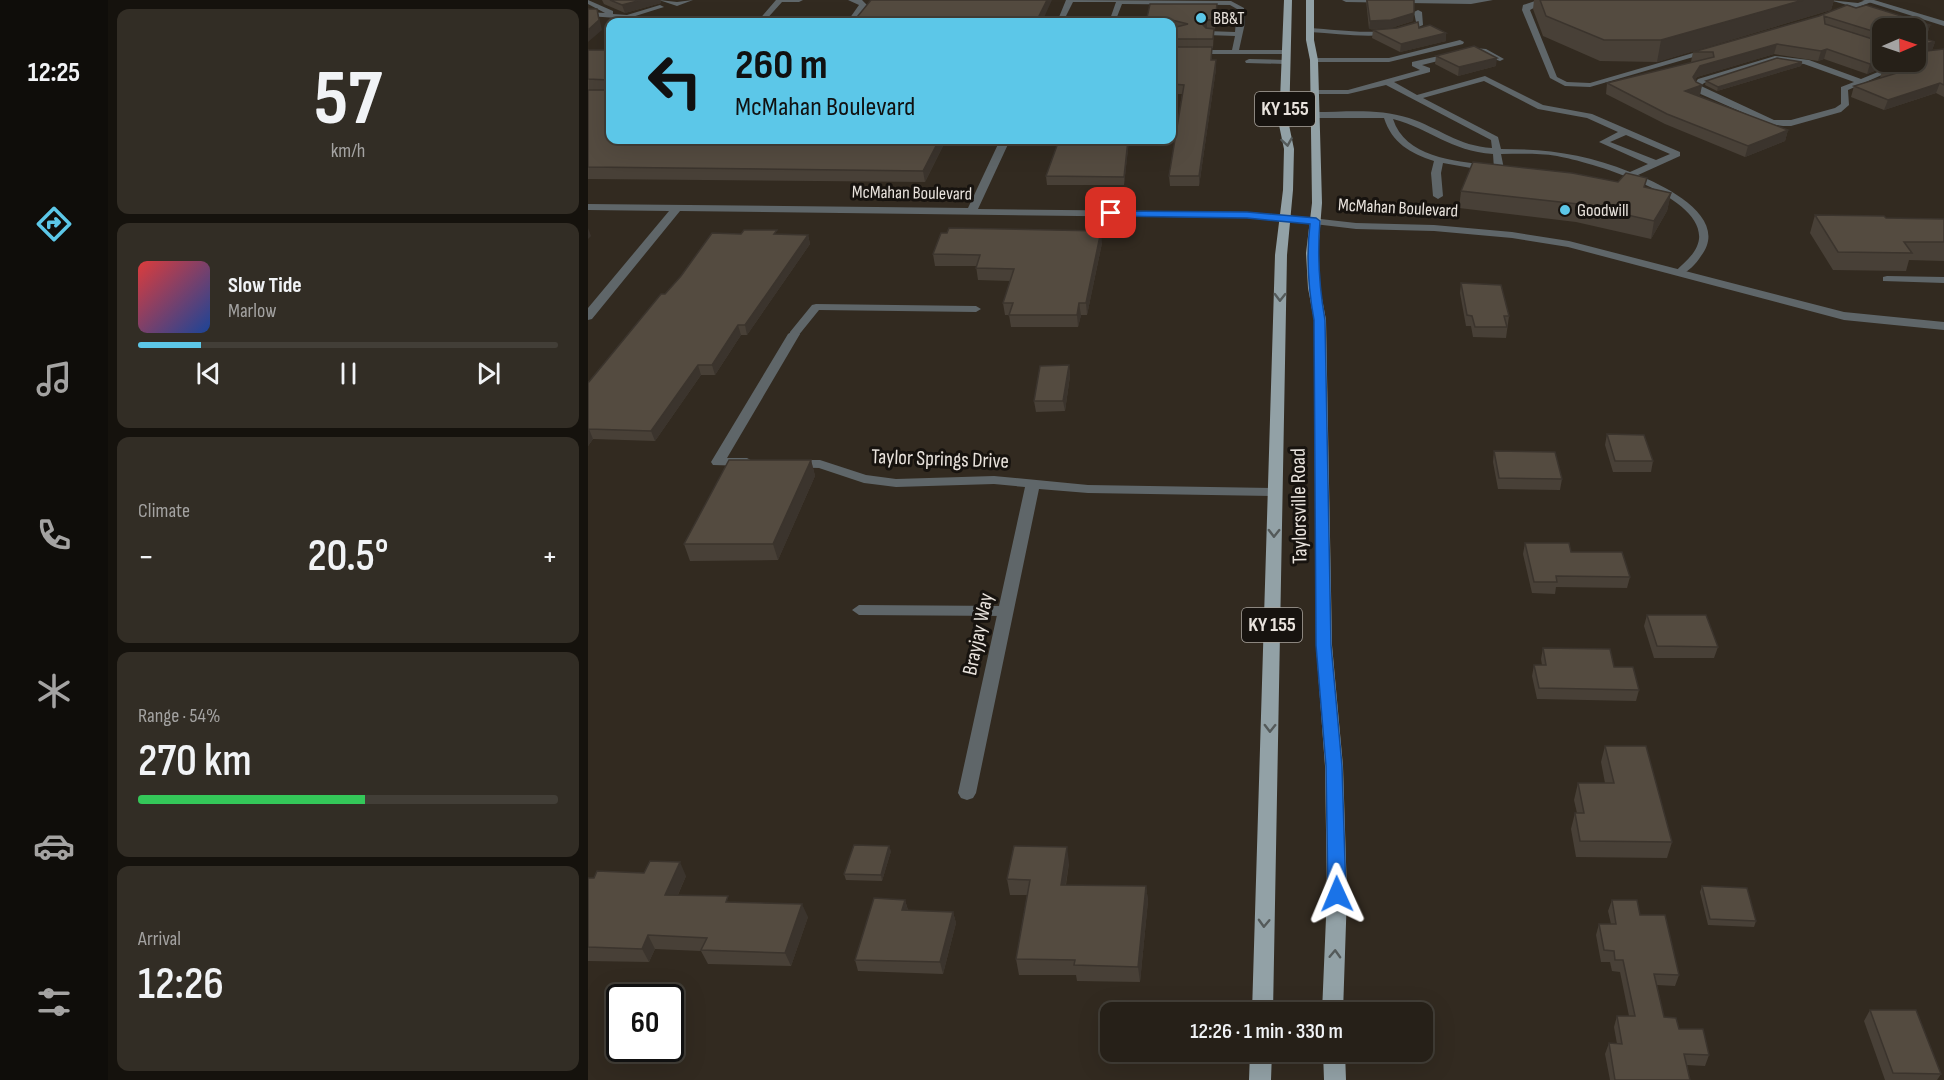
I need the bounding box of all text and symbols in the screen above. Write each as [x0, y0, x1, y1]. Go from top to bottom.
place label: BB&T [1213, 8, 1245, 29]
marker: BB&T [1194, 11, 1208, 25]
north arrow [1872, 18, 1926, 72]
map controls [1872, 18, 1926, 72]
text: 260 m [735, 40, 828, 91]
icon: left [636, 42, 714, 120]
text: 57 [314, 53, 382, 146]
text: 12:25 [28, 57, 80, 89]
text: McMahan Boulevard [735, 91, 915, 123]
road number: KY 155 [1255, 92, 1315, 126]
one-way arrow [1281, 137, 1293, 147]
text: km/h [331, 139, 365, 163]
street label: McMahan Boulevard [852, 181, 972, 205]
pin [1085, 187, 1136, 238]
street label: McMahan Boulevard [1337, 194, 1459, 222]
icon: arrive [1094, 196, 1127, 229]
place label: Goodwill [1577, 200, 1629, 221]
icon: directions [33, 203, 75, 245]
marker: Goodwill [1558, 203, 1572, 217]
text: Slow Tide [228, 272, 302, 299]
one-way arrow [1274, 292, 1287, 301]
text: Marlow [228, 299, 276, 323]
icon: previous [192, 357, 225, 390]
icon: pause [332, 357, 365, 390]
icon: next [472, 357, 505, 390]
icon: music [33, 358, 75, 400]
street label: Taylor Springs Drive [871, 444, 1009, 474]
street label: Taylorsville Road [1285, 448, 1313, 564]
text: Climate [138, 499, 190, 523]
icon: phone [33, 514, 75, 556]
text: 20.5° [307, 529, 389, 584]
one-way arrow [1268, 529, 1281, 538]
text: − [138, 537, 154, 577]
text: + [542, 537, 558, 577]
street label: Brayjay Way [957, 591, 999, 677]
road number: KY 155 [1242, 608, 1302, 642]
icon: climate [33, 670, 75, 712]
text: Range · 54% [138, 704, 220, 728]
one-way arrow [1263, 724, 1276, 733]
text: 270 km [138, 734, 252, 789]
icon: car [33, 825, 75, 867]
position arrow [1305, 862, 1369, 926]
one-way arrow [1258, 919, 1271, 928]
text: Arrival [138, 927, 181, 951]
one-way arrow [1328, 950, 1341, 959]
text: 12:26 [138, 957, 224, 1012]
icon: filters [33, 981, 75, 1023]
speed limit sign: 60 [606, 984, 684, 1062]
text: 12:26 · 1 min · 330 m [1190, 1018, 1343, 1045]

